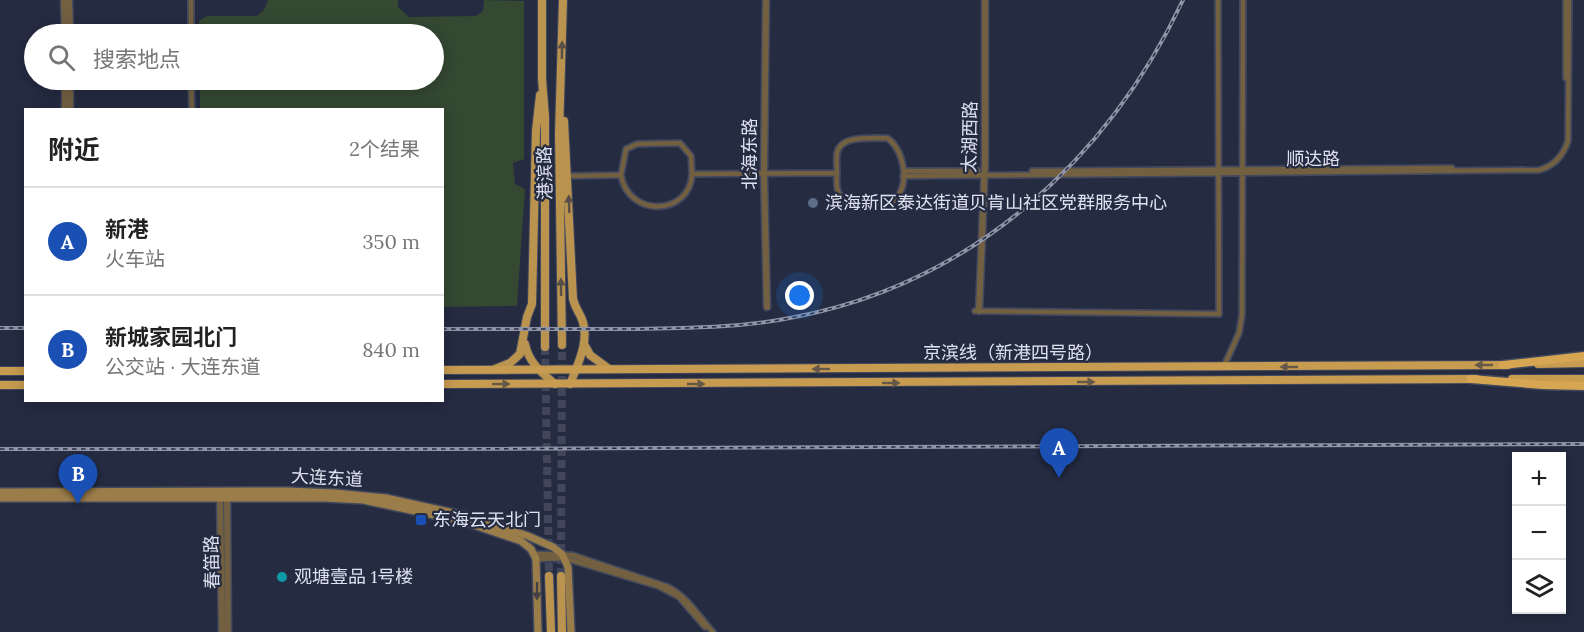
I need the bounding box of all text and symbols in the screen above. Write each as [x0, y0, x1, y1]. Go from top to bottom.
search box [24, 24, 444, 90]
one-way arrow [557, 40, 567, 59]
icon: search [45, 41, 78, 74]
text: 搜索地点 [93, 45, 181, 73]
street label: 太湖西路 [957, 101, 982, 173]
street label: 北海东路 [738, 118, 761, 190]
text: 附近 [48, 133, 100, 166]
text: 2个结果 [349, 136, 420, 161]
street label: 港滨路 [533, 146, 556, 200]
street label: 顺达路 [1286, 147, 1340, 170]
place label: 滨海新区泰达街道贝肯山社区党群服务中心 [825, 191, 1167, 214]
one-way arrow [565, 195, 574, 214]
marker: 滨海新区泰达街道贝肯山社区党群服务中心 [806, 196, 820, 210]
text: 新港 [105, 215, 149, 243]
text: A [61, 229, 74, 254]
text: 350 m [362, 229, 420, 254]
text: 火车站 [105, 246, 165, 271]
one-way arrow [556, 277, 566, 296]
your location [785, 281, 814, 310]
text: 新城家园北门 [105, 323, 237, 351]
text: B [61, 337, 74, 362]
text: 840 m [362, 337, 420, 362]
street label: 京滨线（新港四号路） [923, 341, 1103, 364]
text: 公交站 · 大连东道 [105, 354, 261, 379]
one-way arrow [1474, 360, 1493, 370]
one-way arrow [1279, 362, 1298, 372]
one-way arrow [811, 364, 830, 374]
one-way arrow [1076, 377, 1095, 387]
one-way arrow [881, 378, 900, 388]
one-way arrow [491, 379, 510, 389]
one-way arrow [686, 379, 705, 389]
pin: A [1040, 428, 1078, 478]
map controls [1512, 452, 1566, 614]
button: + [1512, 452, 1566, 506]
pin: B [58, 454, 98, 504]
street label: 大连东道 [290, 464, 364, 491]
button: − [1512, 506, 1566, 560]
place label: 东海云天北门 [433, 508, 541, 531]
marker: 东海云天北门 [414, 513, 428, 527]
street label: 春笛路 [200, 535, 223, 589]
button: layers [1512, 560, 1566, 614]
place label: 观塘壹品 1号楼 [294, 565, 413, 588]
marker: 观塘壹品 1号楼 [275, 570, 289, 584]
one-way arrow [532, 582, 542, 601]

